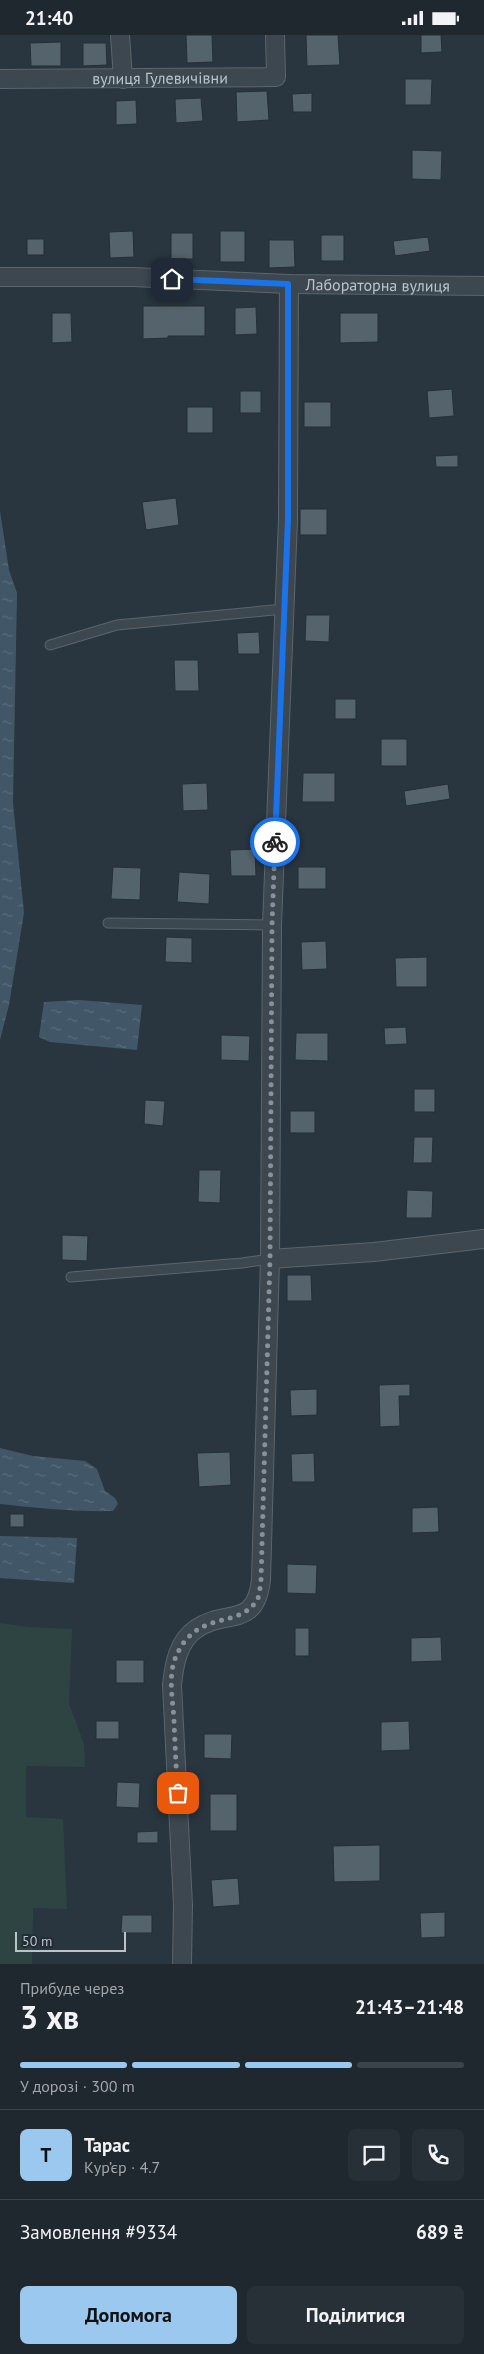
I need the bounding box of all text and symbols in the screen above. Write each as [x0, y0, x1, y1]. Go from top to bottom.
text: 21:40 [25, 6, 73, 30]
street label: вулиця Гулевичівни [92, 67, 228, 88]
pin [151, 258, 193, 300]
icon: home [158, 265, 186, 293]
street label: Лабораторна вулиця [305, 274, 450, 296]
courier [250, 817, 300, 867]
icon: bike [261, 828, 289, 856]
pin [157, 1772, 199, 1814]
icon: bag [164, 1779, 192, 1807]
scale bar [15, 1929, 126, 1952]
text: 50 m [22, 1932, 52, 1950]
text: Прибуде через [20, 1978, 124, 1998]
text: 21:43–21:48 [355, 1995, 464, 2019]
text: 3 хв [20, 1996, 79, 2038]
text: У дорозі · 300 m [20, 2076, 135, 2096]
button: chat [348, 2129, 400, 2181]
button: phone [412, 2129, 464, 2181]
text: Тарас [84, 2133, 130, 2157]
text: Т [41, 2143, 51, 2167]
text: Кур’єр · 4.7 [84, 2157, 160, 2177]
text: Замовлення #9334 [20, 2220, 177, 2244]
text: 689 ₴ [416, 2220, 464, 2244]
button: Допомога [20, 2286, 237, 2344]
button: Поділитися [247, 2286, 464, 2344]

